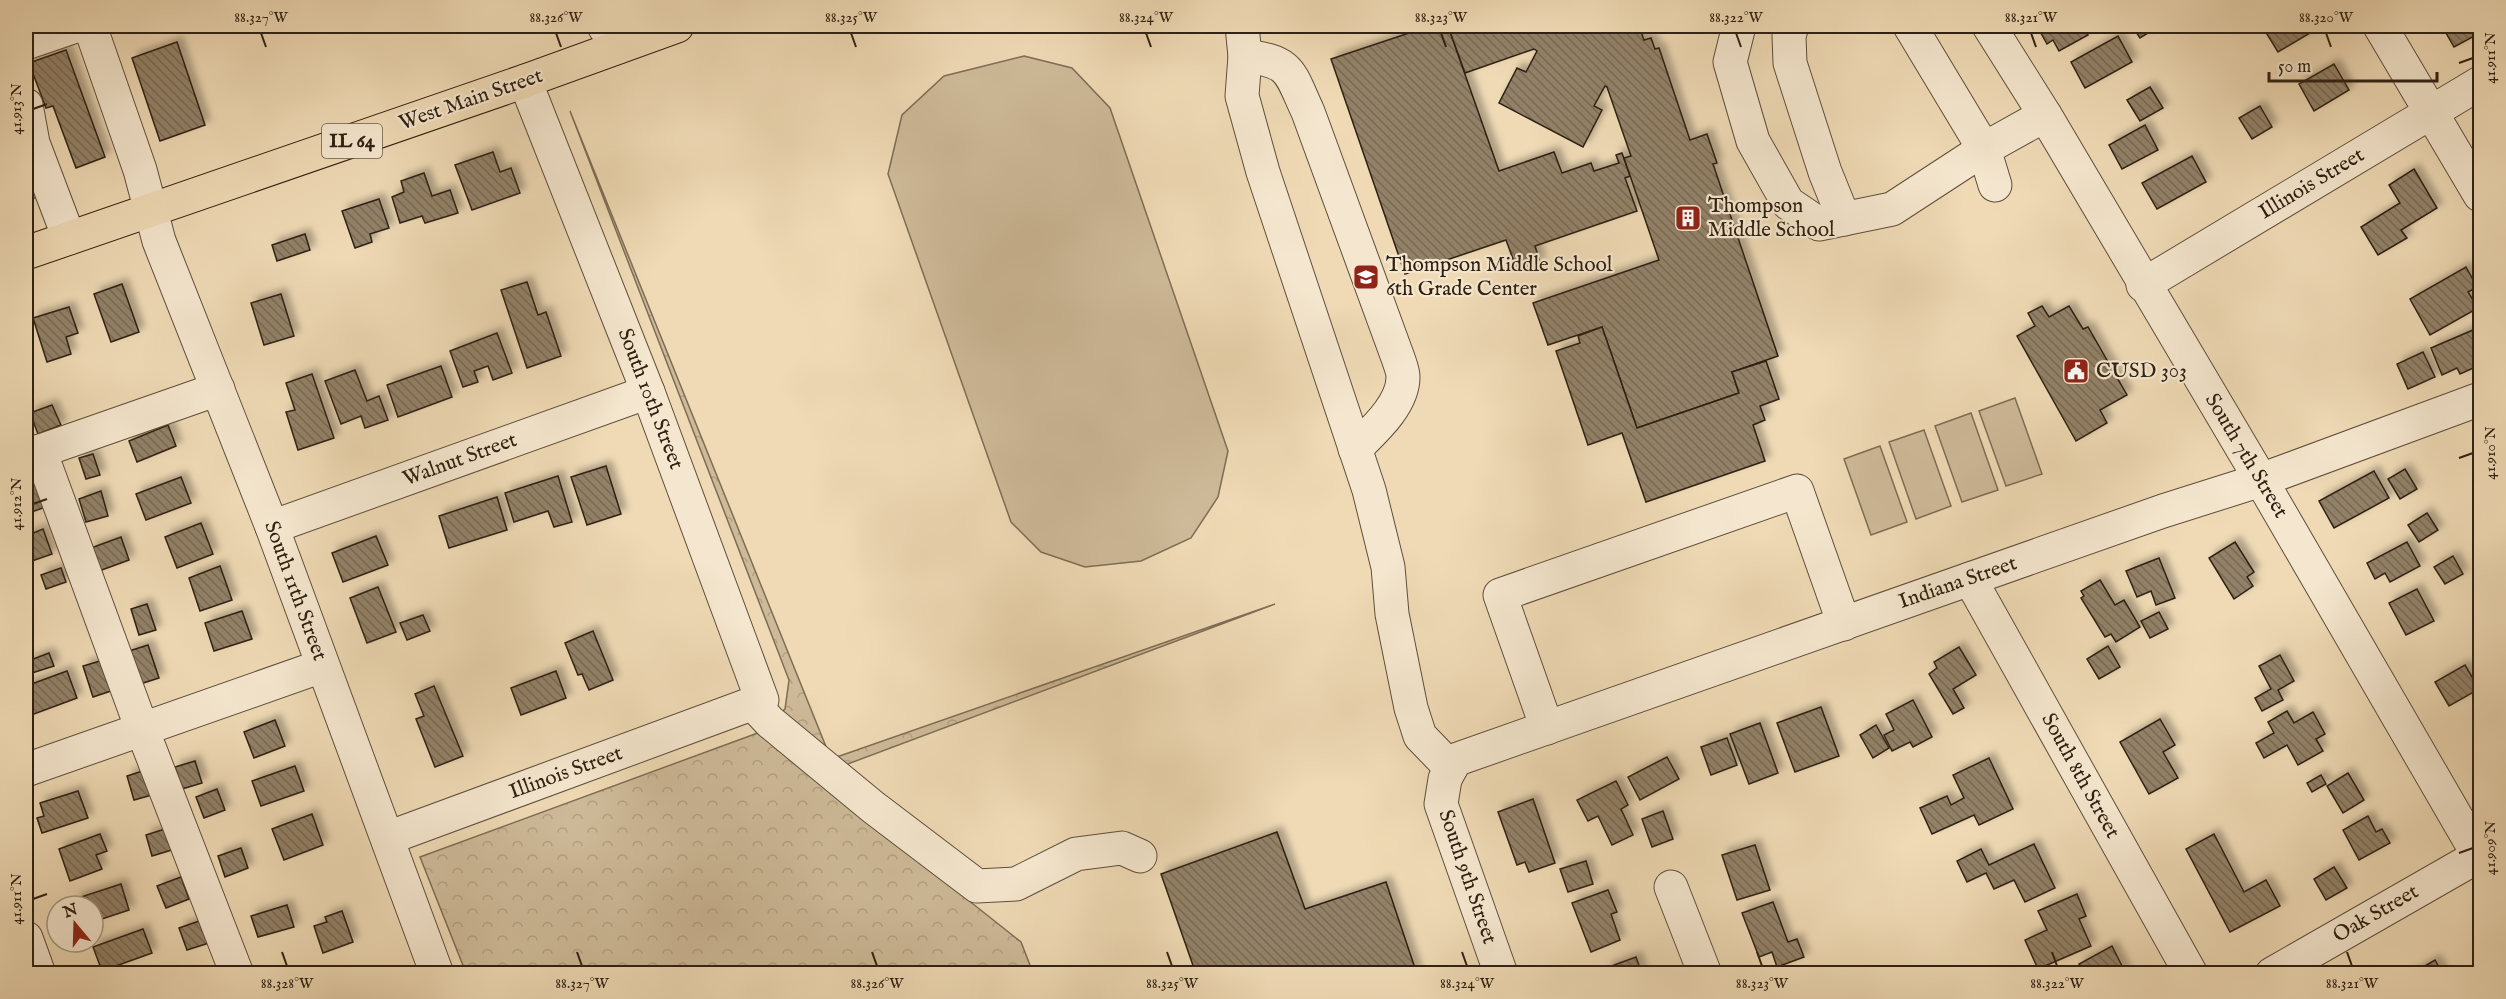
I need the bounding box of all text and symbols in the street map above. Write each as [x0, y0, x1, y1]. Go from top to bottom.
text: 88.327°W [234, 8, 288, 27]
text: 88.326°W [529, 8, 583, 27]
text: 88.325°W [825, 8, 878, 27]
text: 88.324°W [1119, 8, 1174, 27]
text: 88.323°W [1415, 8, 1468, 27]
text: 88.322°W [1709, 8, 1764, 27]
text: 88.321°W [2005, 8, 2058, 27]
text: 88.320°W [2299, 8, 2354, 27]
text: 41.911°N [2481, 32, 2500, 84]
scale bar [2269, 45, 2437, 83]
text: 50 m [2278, 56, 2311, 79]
street label: West Main Street [396, 63, 546, 137]
text: 41.913°N [7, 83, 26, 135]
road number: IL 64 [322, 124, 382, 158]
street label: Illinois Street [2254, 142, 2370, 226]
place label: Thompson Middle School [1708, 193, 1835, 244]
building icon: Thompson Middle School [1673, 203, 1703, 233]
place label: Thompson Middle School 6th Grade Center [1386, 252, 1613, 303]
school or university icon: Thompson Middle School 6th Grade Center [1351, 262, 1381, 292]
street label: South 10th Street [611, 325, 689, 473]
public building icon: CUSD 303 [2061, 356, 2091, 386]
place label: CUSD 303 [2096, 358, 2187, 385]
street label: South 7th Street [2198, 389, 2294, 523]
text: 41.910°N [2481, 426, 2500, 480]
street label: Walnut Street [399, 427, 521, 493]
text: 41.912°N [7, 477, 26, 531]
street label: South 11th Street [257, 517, 333, 665]
street label: Indiana Street [1895, 550, 2021, 616]
street label: South 8th Street [2034, 709, 2126, 843]
street label: Illinois Street [506, 740, 626, 806]
street label: South 9th Street [1431, 806, 1503, 948]
text: 41.909°N [2481, 821, 2500, 875]
text: 41.911°N [7, 873, 26, 925]
street label: Oak Street [2328, 879, 2424, 949]
north arrow [45, 894, 105, 954]
text: N [60, 900, 81, 924]
text: 88.328°W [261, 974, 314, 993]
text: 88.327°W [555, 974, 609, 993]
text: 88.326°W [850, 974, 904, 993]
text: 88.325°W [1146, 974, 1199, 993]
text: 88.324°W [1440, 974, 1495, 993]
text: 88.323°W [1736, 974, 1789, 993]
text: 88.322°W [2030, 974, 2085, 993]
text: 88.321°W [2326, 974, 2379, 993]

